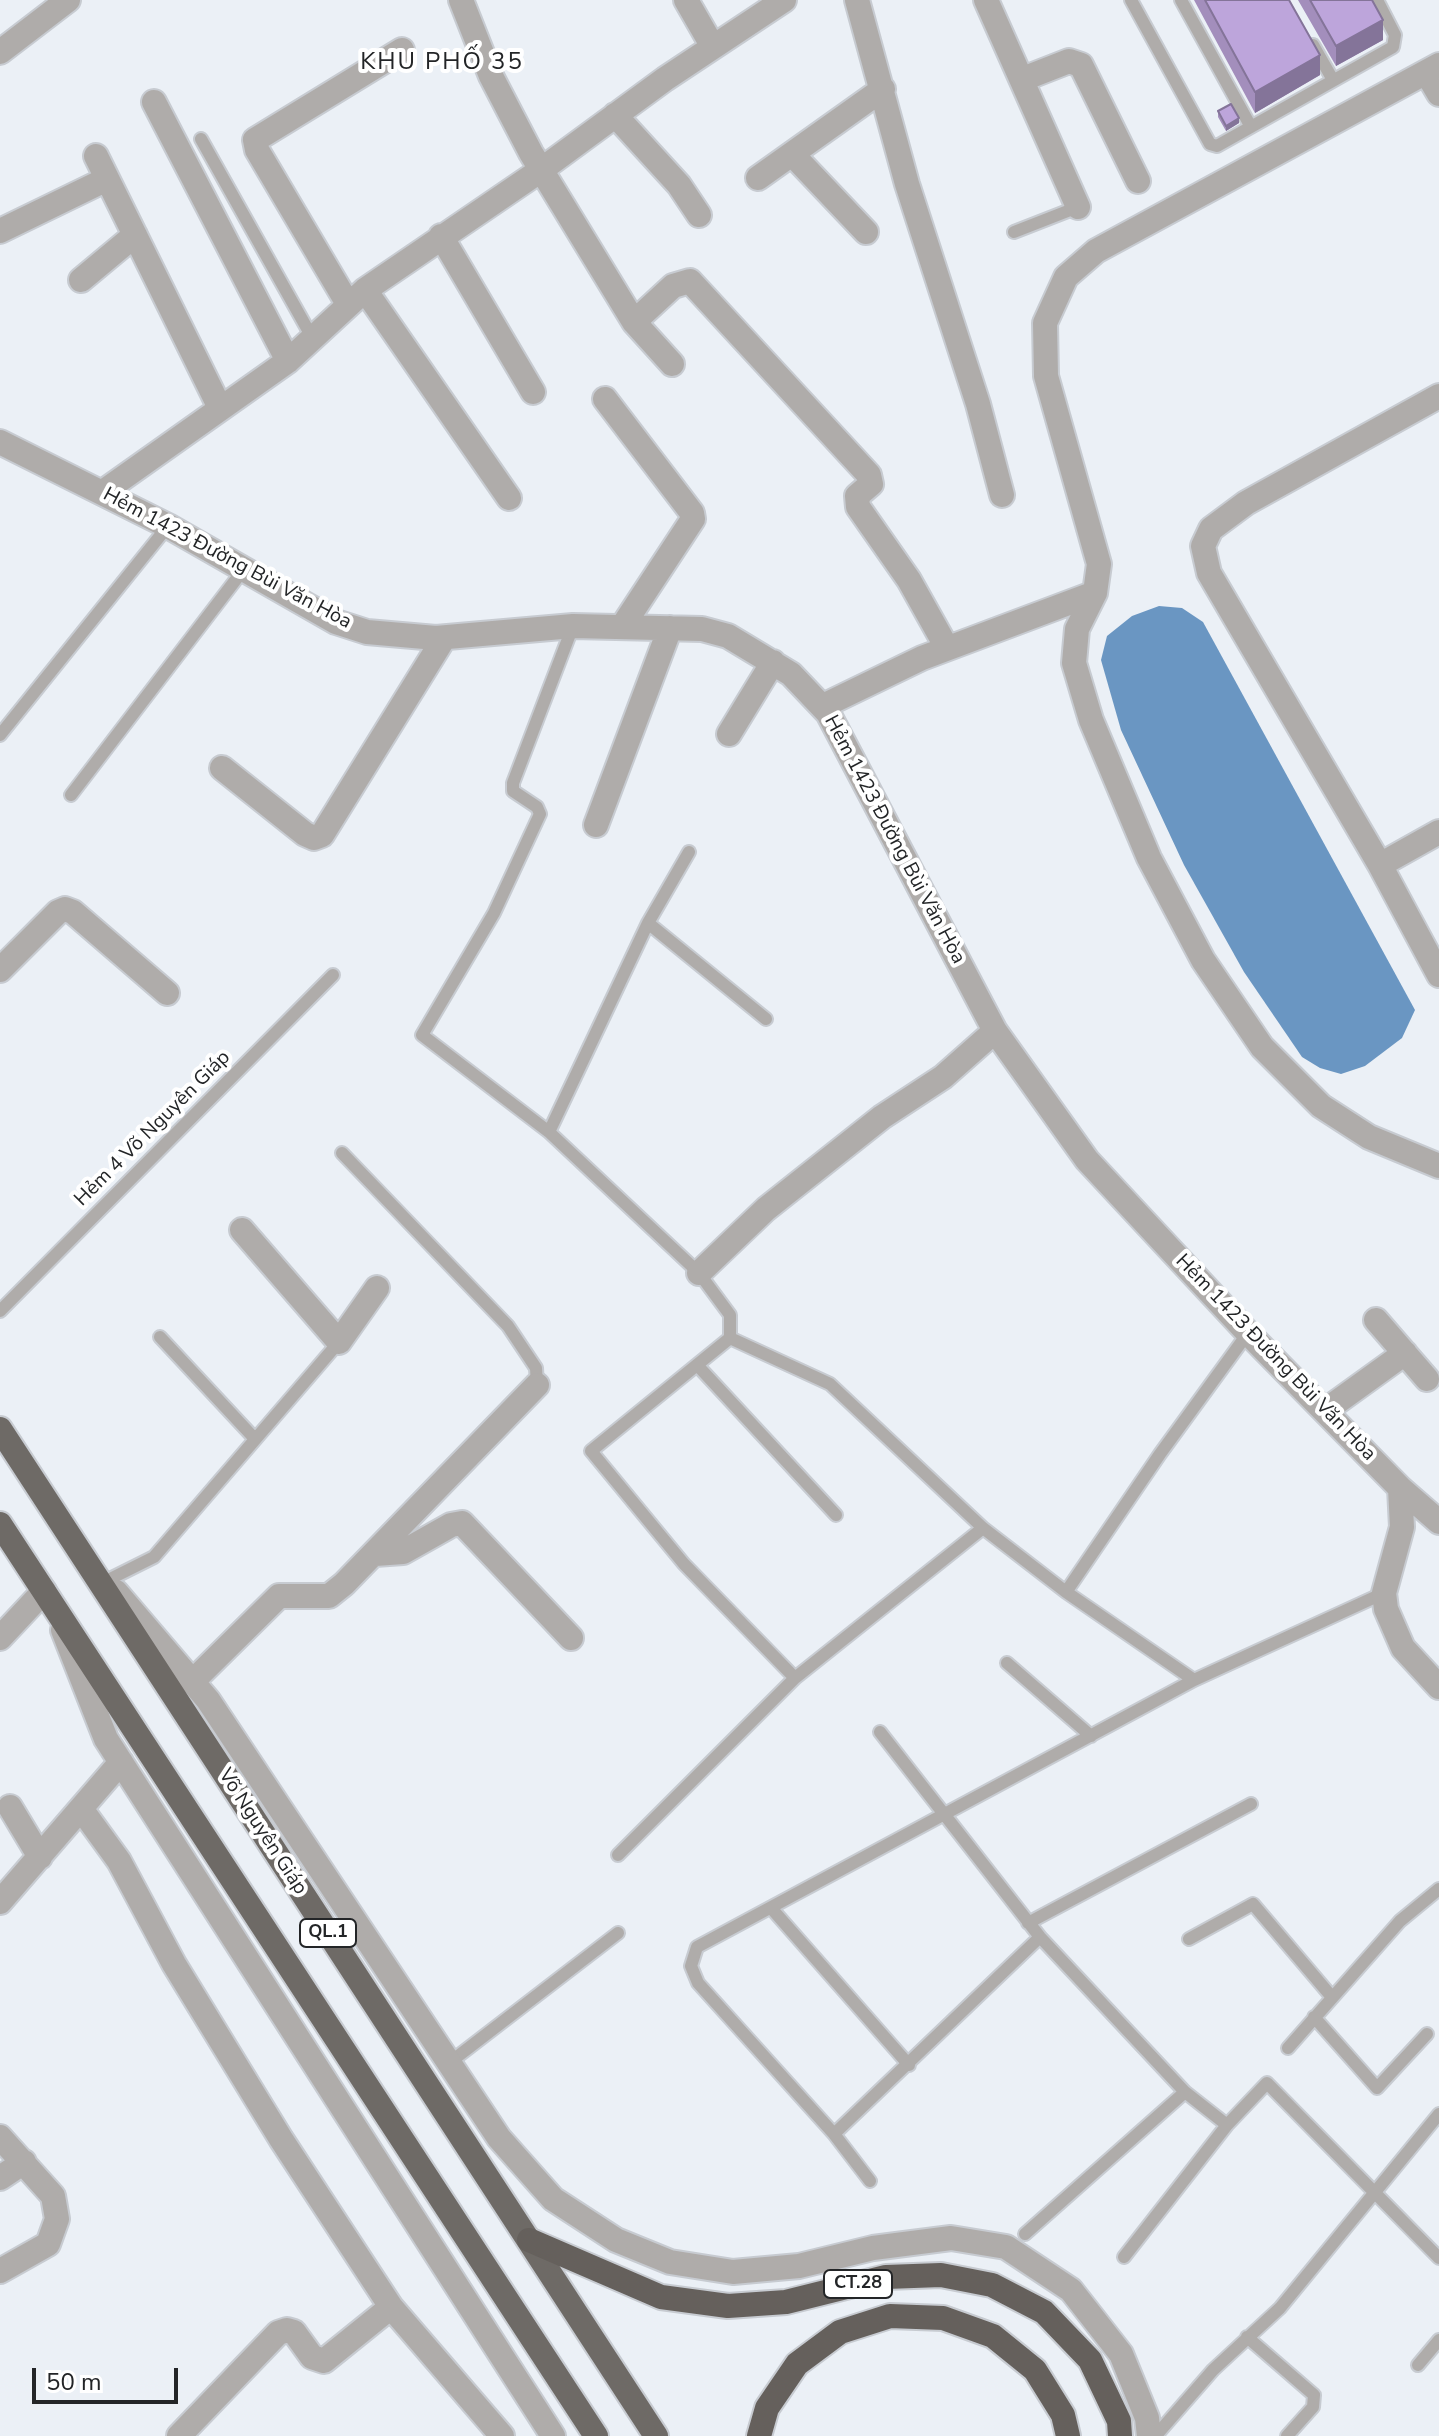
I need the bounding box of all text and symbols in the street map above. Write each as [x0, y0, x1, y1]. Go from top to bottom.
district label: KHU PHỐ 35 [360, 49, 524, 77]
street label: Hẻm 1423 Đường Bùi Văn Hòa [99, 483, 355, 635]
street label: Hẻm 1423 Đường Bùi Văn Hòa [818, 712, 970, 968]
street label: Hẻm 4 Võ Nguyên Giáp [70, 1046, 236, 1212]
street label: Hẻm 1423 Đường Bùi Văn Hòa [1170, 1250, 1380, 1466]
street label: Võ Nguyên Giáp [212, 1765, 312, 1899]
road number: QL.1 [300, 1919, 356, 1947]
road number: CT.28 [824, 2270, 892, 2298]
scale bar [36, 2352, 182, 2402]
text: 50 m [46, 2366, 102, 2398]

